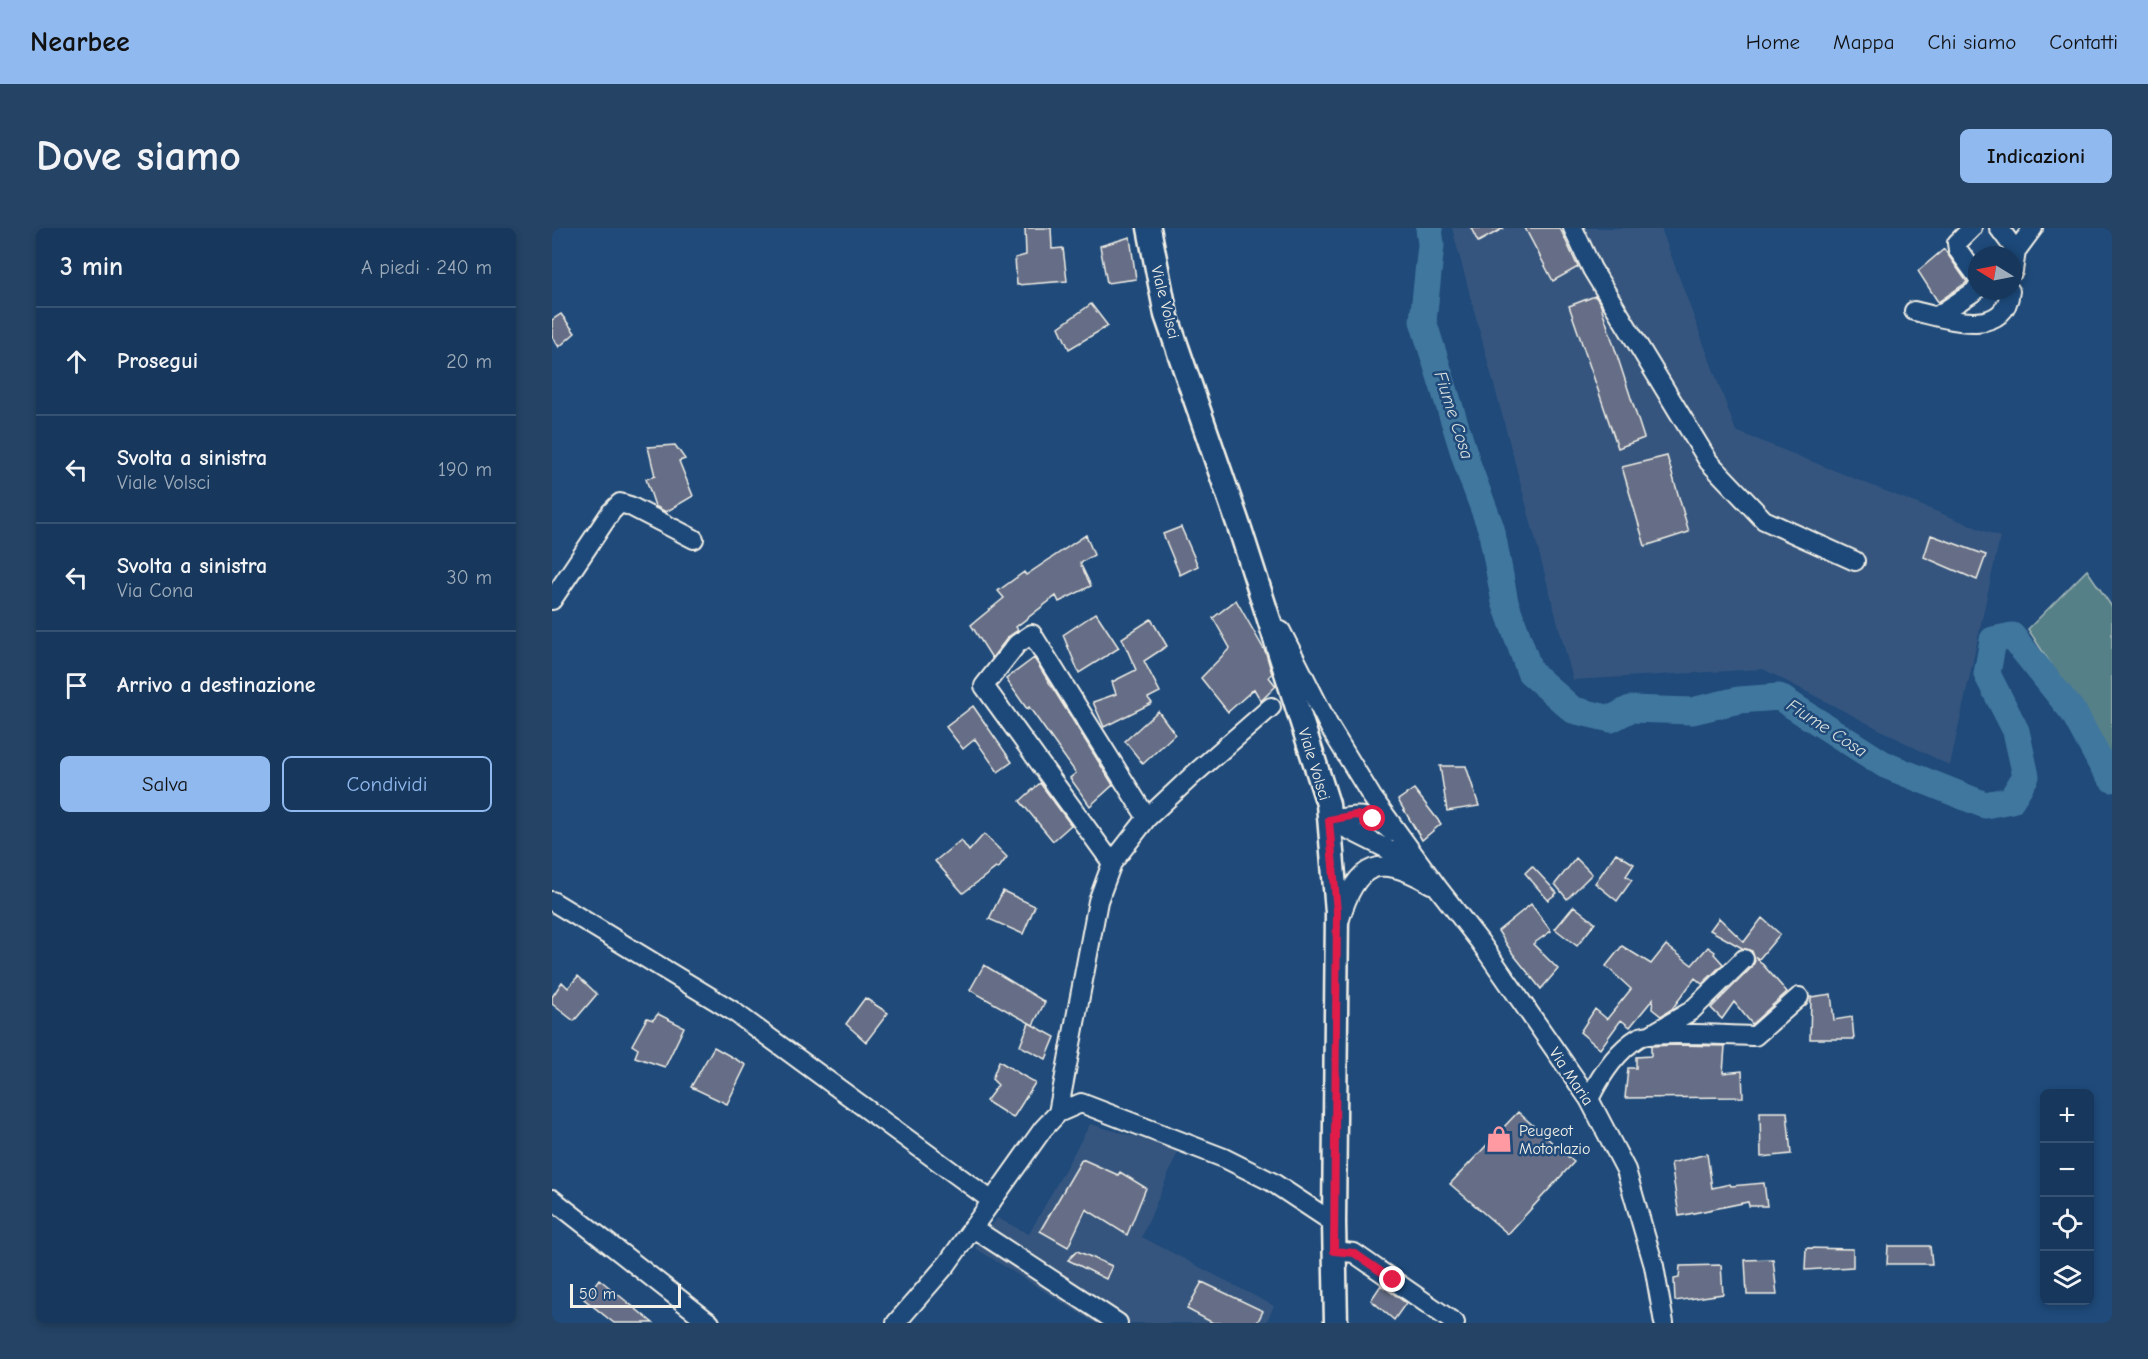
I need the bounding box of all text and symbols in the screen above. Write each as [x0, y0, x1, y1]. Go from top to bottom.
text: Nearbee [30, 26, 130, 58]
text: Home [1746, 30, 1800, 54]
text: Mappa [1833, 30, 1895, 54]
text: Chi siamo [1928, 30, 2016, 54]
text: Contatti [2049, 30, 2118, 54]
button: Indicazioni [1960, 129, 2112, 183]
text: Dove siamo [36, 132, 241, 181]
north arrow [1968, 246, 2022, 300]
text: 3 min [60, 252, 123, 282]
text: A piedi · 240 m [361, 256, 492, 279]
street label: Viale Volsci [1147, 264, 1183, 341]
icon: ahead [60, 345, 93, 378]
text: Prosegui [117, 348, 198, 374]
text: 20 m [446, 350, 492, 373]
water label: Fiume Cosa [1429, 369, 1478, 462]
text: Svolta a sinistra [117, 445, 267, 471]
icon: left [60, 453, 93, 486]
text: 190 m [438, 458, 492, 481]
text: Viale Volsci [117, 471, 211, 494]
text: Svolta a sinistra [117, 553, 267, 579]
icon: left [60, 561, 93, 594]
text: 30 m [446, 566, 492, 589]
text: Via Cona [117, 579, 194, 602]
icon: arrive [60, 669, 93, 702]
text: Arrivo a destinazione [117, 672, 316, 698]
water label: Fiume Cosa [1783, 695, 1871, 762]
street label: Viale Volsci [1294, 726, 1334, 803]
button: Salva [60, 756, 270, 812]
button: Condividi [282, 756, 492, 812]
route start [1359, 805, 1385, 831]
street label: Via Maria [1545, 1044, 1597, 1109]
map controls [2040, 1089, 2094, 1305]
button: + [2040, 1089, 2094, 1143]
place label: Peugeot Motorlazio [1519, 1122, 1590, 1158]
shop icon: Peugeot Motorlazio [1484, 1124, 1514, 1154]
button: − [2040, 1143, 2094, 1197]
button: locate [2040, 1197, 2094, 1251]
button: layers [2040, 1251, 2094, 1305]
route end [1379, 1266, 1405, 1292]
scale bar [570, 1281, 681, 1308]
text: 50 m [579, 1285, 616, 1303]

